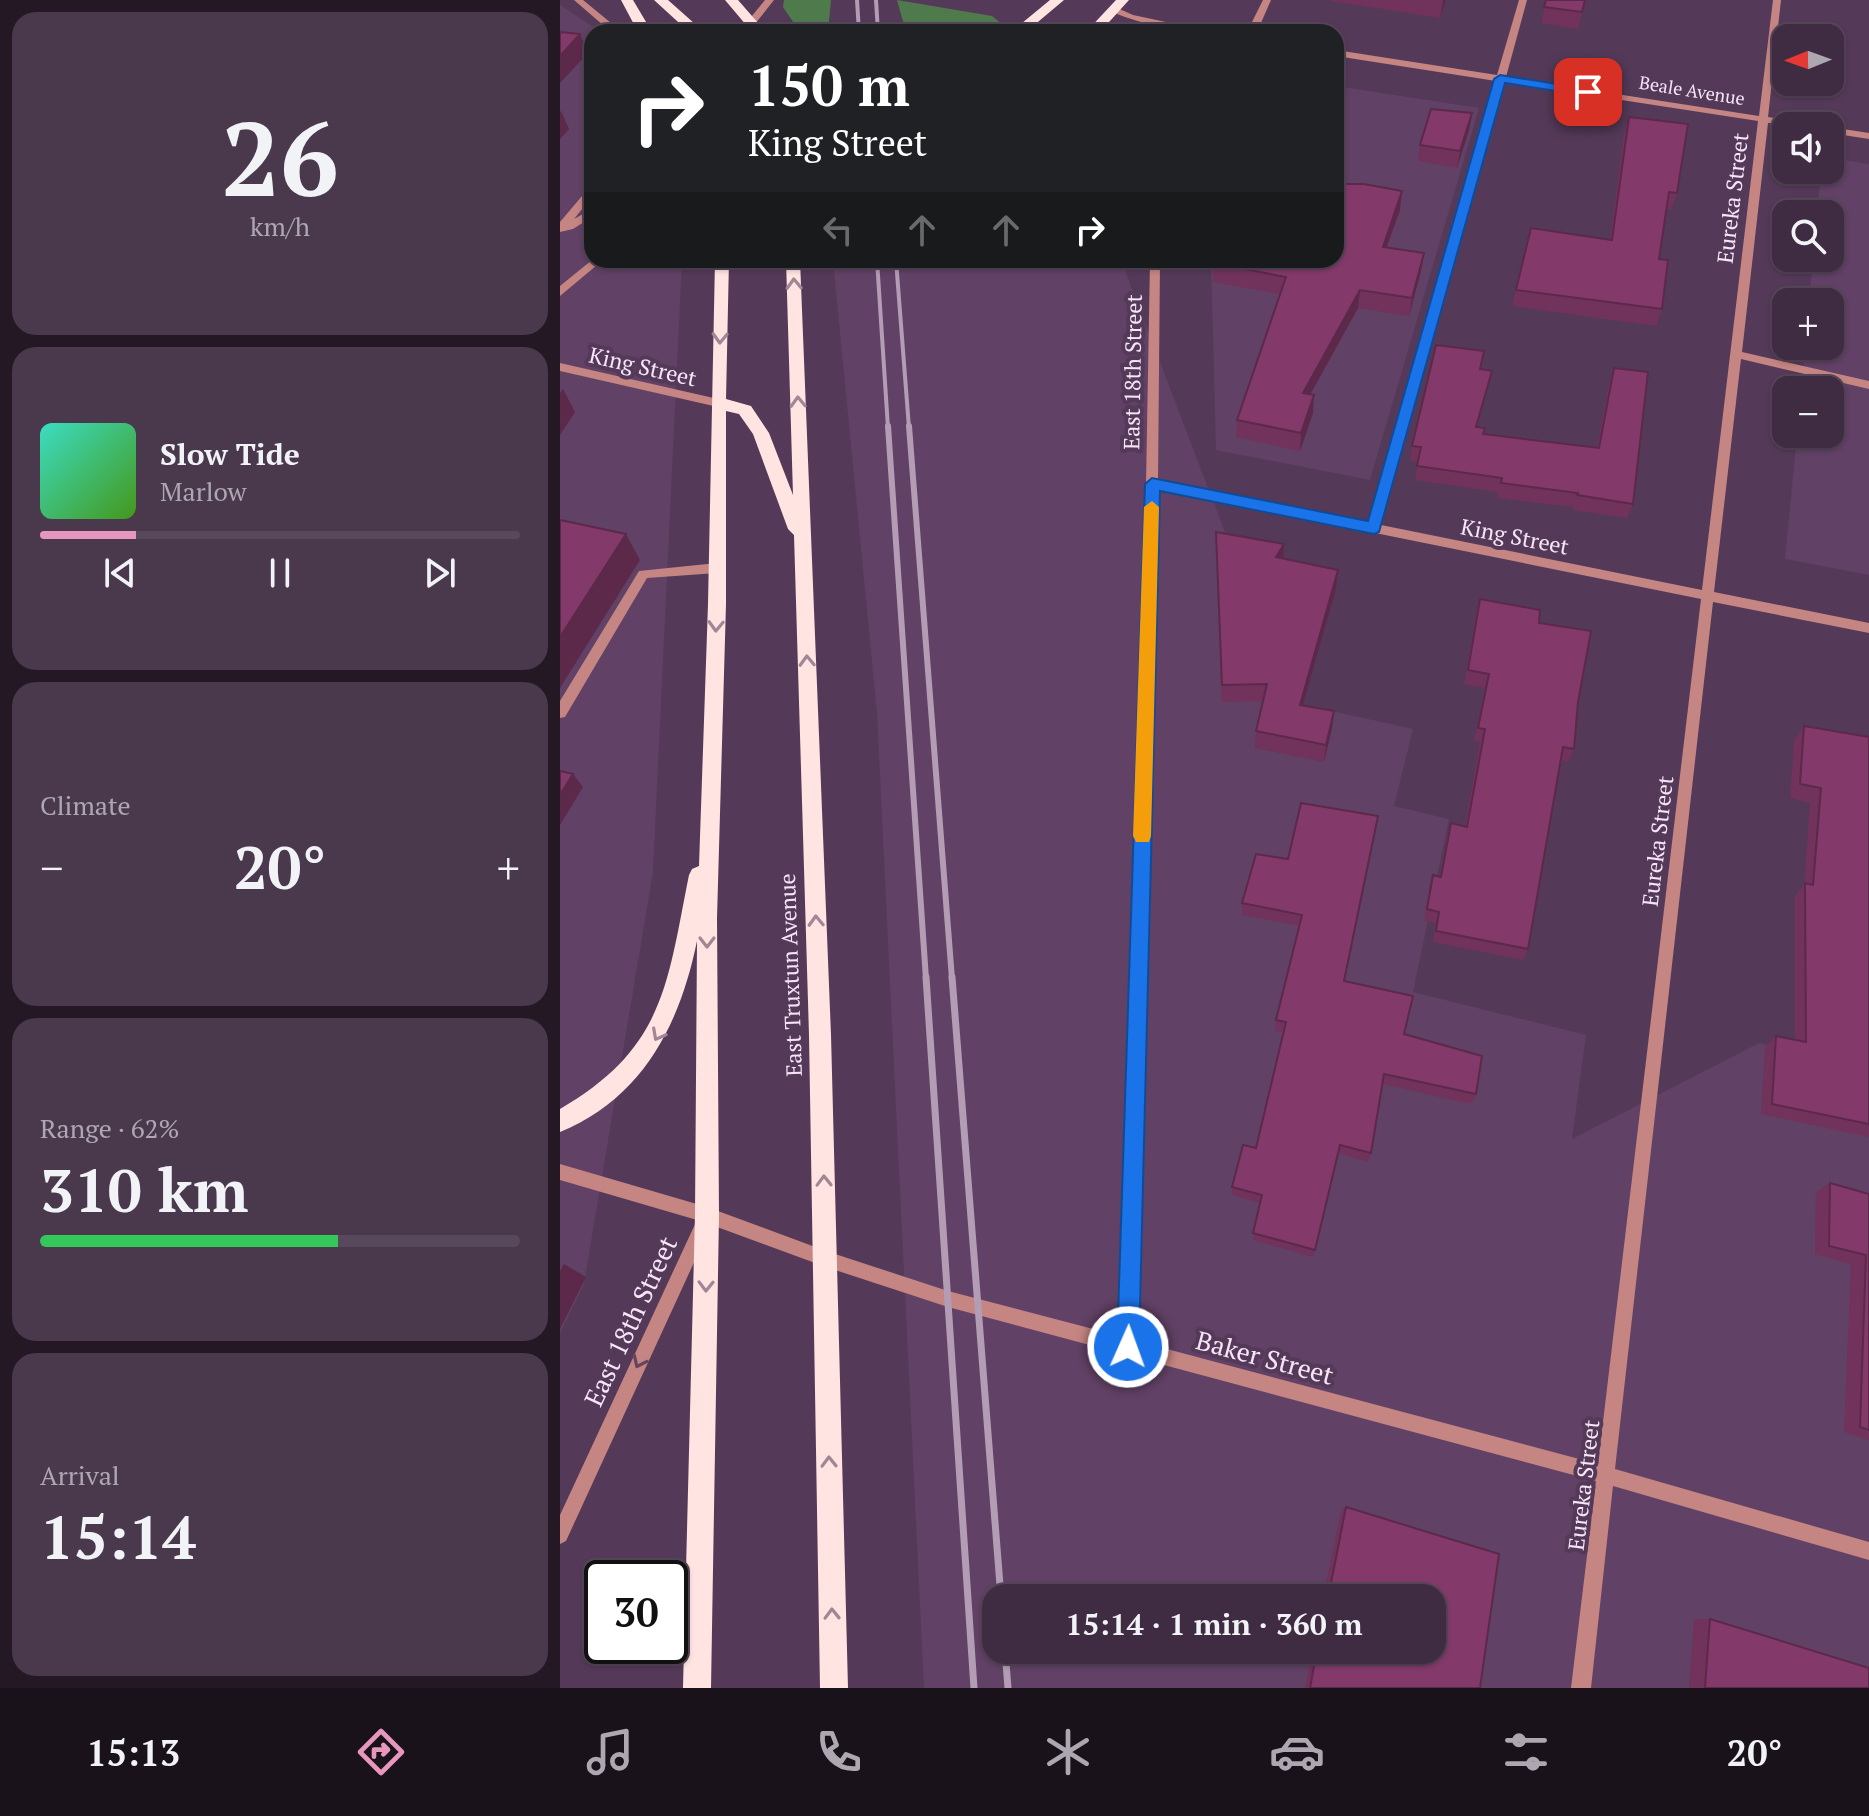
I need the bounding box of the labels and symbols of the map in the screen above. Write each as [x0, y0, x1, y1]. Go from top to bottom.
north arrow [1772, 24, 1844, 96]
pin [1554, 58, 1622, 126]
street label: Beale Avenue [1637, 70, 1747, 110]
street label: Eureka Street [1710, 131, 1754, 265]
one-way arrow [785, 277, 802, 290]
street label: East 18th Street [1116, 294, 1148, 450]
one-way arrow [711, 332, 728, 345]
street label: King Street [586, 340, 700, 392]
one-way arrow [790, 395, 807, 408]
street label: King Street [1458, 511, 1572, 561]
one-way arrow [708, 620, 725, 633]
one-way arrow [799, 654, 816, 667]
street label: Eureka Street [1635, 774, 1679, 908]
street label: East Truxtun Avenue [772, 873, 808, 1077]
one-way arrow [808, 914, 825, 927]
one-way arrow [698, 936, 716, 949]
one-way arrow [652, 1027, 667, 1041]
one-way arrow [815, 1174, 832, 1187]
street label: East 18th Street [576, 1230, 684, 1411]
one-way arrow [697, 1280, 714, 1293]
position arrow [1086, 1305, 1170, 1389]
street label: Baker Street [1193, 1322, 1338, 1392]
one-way arrow [633, 1354, 649, 1368]
street label: Eureka Street [1561, 1418, 1605, 1552]
one-way arrow [821, 1455, 838, 1468]
speed limit sign: 30 [584, 1560, 688, 1664]
one-way arrow [823, 1607, 841, 1620]

